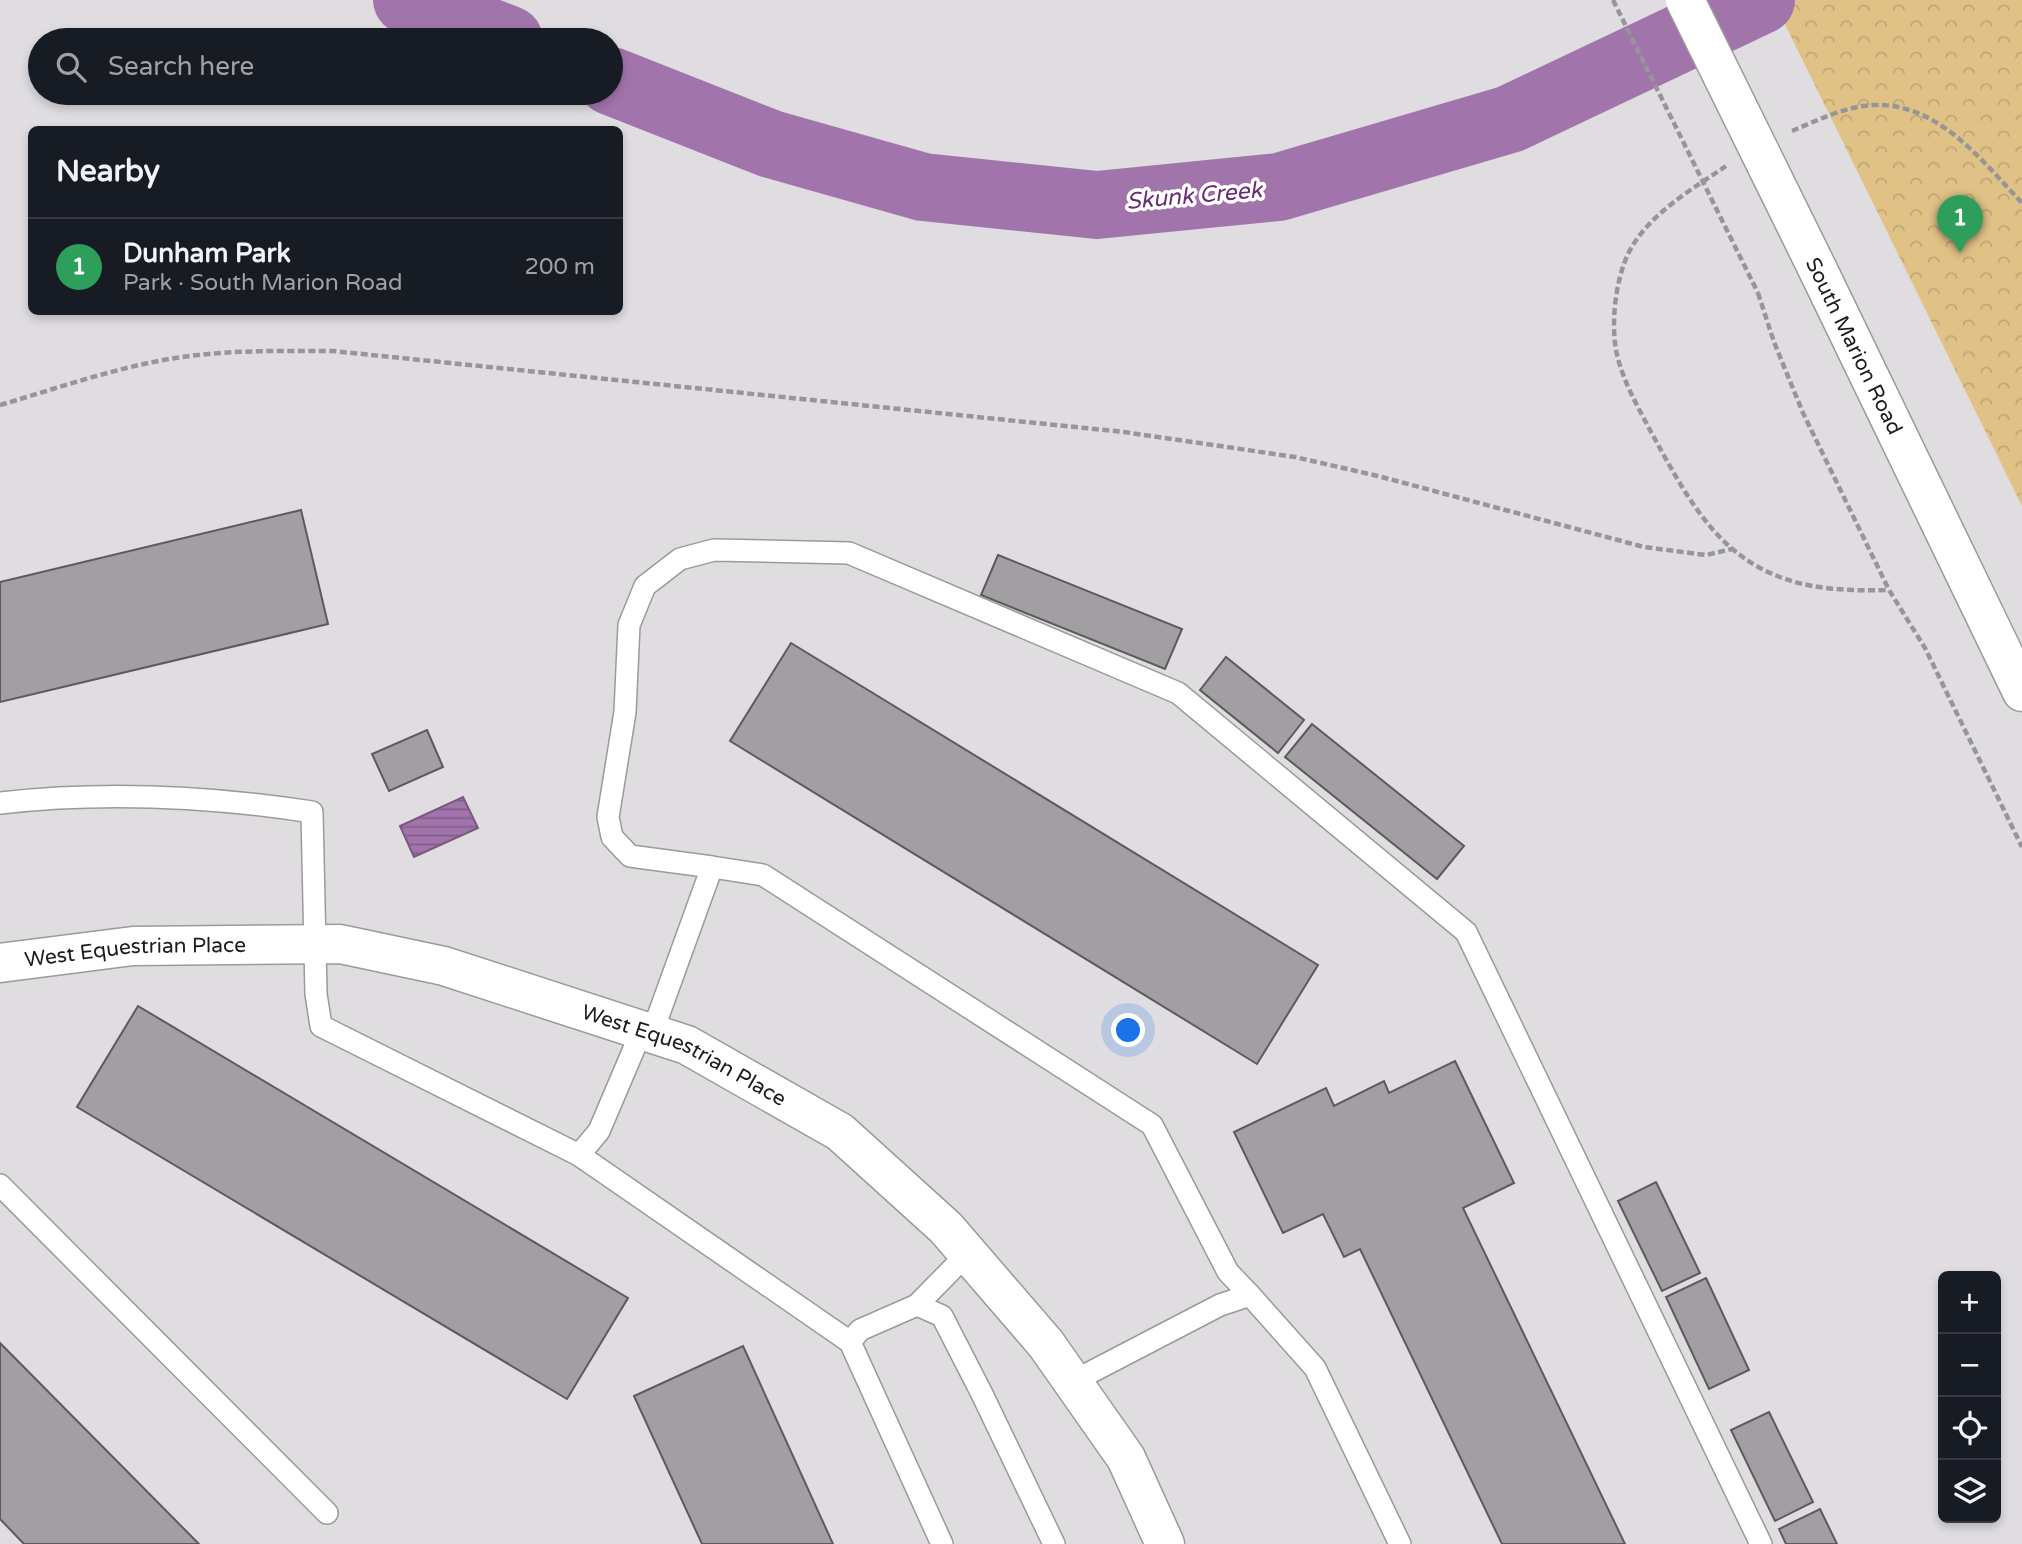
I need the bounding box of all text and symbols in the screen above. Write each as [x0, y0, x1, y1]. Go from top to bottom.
search box [28, 28, 623, 105]
icon: search [52, 48, 90, 86]
text: Search here [108, 51, 254, 82]
text: Nearby [56, 153, 160, 190]
water label: Skunk Creek [1125, 176, 1264, 216]
pin: 1 [1937, 195, 1983, 253]
text: Dunham Park [123, 238, 291, 269]
text: 1 [72, 253, 86, 281]
text: 200 m [525, 253, 595, 281]
street label: South Marion Road [1800, 254, 1907, 439]
text: Park · South Marion Road [123, 269, 402, 297]
street label: West Equestrian Place [23, 933, 246, 973]
street label: West Equestrian Place [578, 1000, 791, 1112]
your location [1111, 1013, 1145, 1047]
map controls [1938, 1271, 2001, 1523]
button: + [1938, 1271, 2001, 1334]
button: − [1938, 1334, 2001, 1397]
button: locate [1938, 1397, 2001, 1460]
button: layers [1938, 1460, 2001, 1523]

